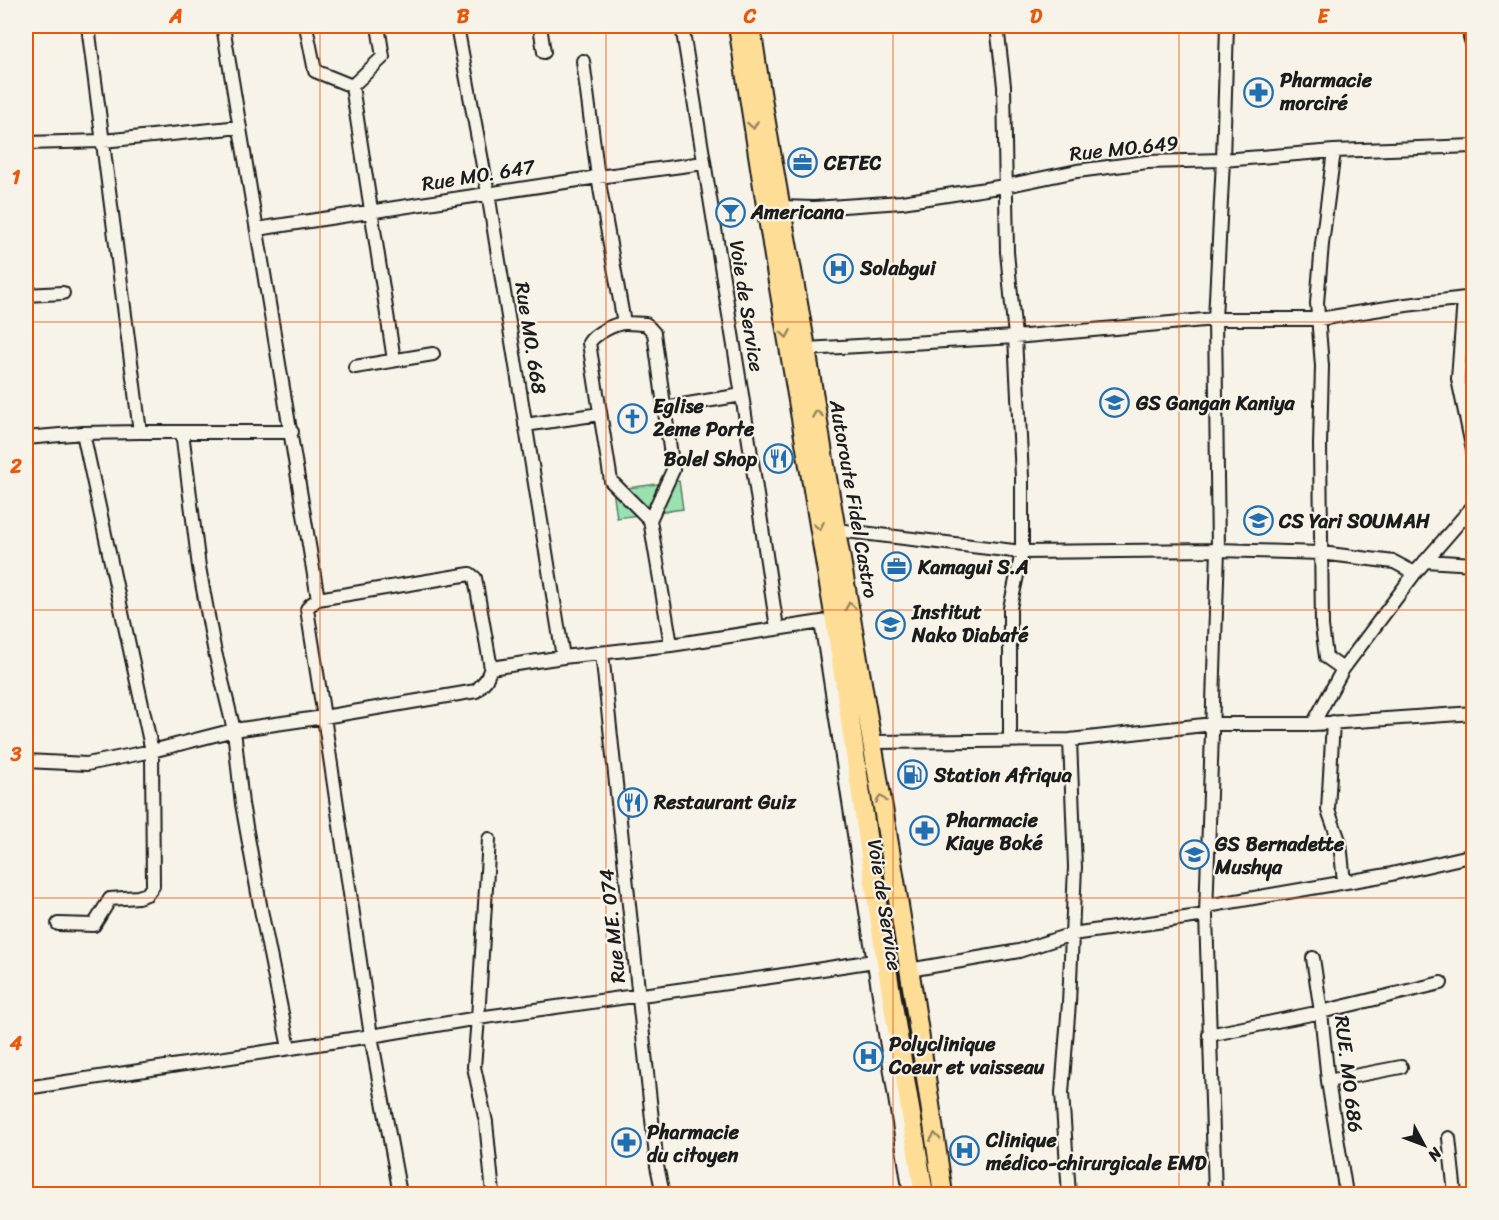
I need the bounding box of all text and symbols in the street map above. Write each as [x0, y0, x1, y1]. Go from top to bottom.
text: A [168, 0, 183, 34]
text: B [457, 0, 470, 34]
text: C [743, 0, 757, 34]
text: D [1030, 0, 1043, 34]
text: E [1317, 0, 1330, 34]
place label: Pharmacie morciré [1279, 63, 1373, 121]
pharmacy icon: Pharmacie morciré [1243, 76, 1275, 108]
one-way arrow [746, 119, 759, 129]
street label: Rue MO.649 [1068, 125, 1180, 172]
place label: CETEC [823, 146, 881, 181]
office icon: CETEC [787, 147, 819, 179]
street label: Rue MO. 647 [419, 149, 539, 202]
text: 1 [12, 160, 21, 195]
place label: Americana [750, 195, 844, 230]
bar icon: Americana [714, 196, 746, 228]
street label: Voie de Service [719, 238, 774, 374]
place label: Solabgui [859, 251, 937, 286]
hospital icon: Solabgui [823, 252, 855, 284]
street label: Rue MO. 668 [504, 279, 557, 397]
one-way arrow [780, 329, 792, 339]
place label: GS Gangan Kaniya [1135, 386, 1296, 421]
school or university icon: GS Gangan Kaniya [1099, 387, 1131, 419]
place label: Eglise 2eme Porte [652, 389, 755, 447]
street label: Autoroute Fidel Castro [819, 396, 888, 601]
church icon: Eglise 2eme Porte [616, 402, 648, 434]
one-way arrow [811, 410, 823, 419]
place label: Bolel Shop [664, 442, 757, 477]
restaurant icon: Bolel Shop [762, 443, 794, 475]
text: 2 [9, 449, 22, 484]
place label: CS Yari SOUMAH [1278, 504, 1431, 539]
school or university icon: CS Yari SOUMAH [1242, 505, 1274, 537]
one-way arrow [812, 521, 825, 531]
place label: Kamagui S.A [917, 550, 1029, 585]
office icon: Kamagui S.A [881, 551, 913, 583]
place label: Institut Nako Diabaté [911, 595, 1029, 653]
one-way arrow [844, 602, 856, 611]
school or university icon: Institut Nako Diabaté [875, 608, 907, 640]
text: 3 [10, 737, 22, 772]
place label: Station Afriqua [933, 758, 1073, 793]
fuel station icon: Station Afriqua [897, 759, 929, 791]
place label: Restaurant Guiz [653, 785, 797, 820]
restaurant icon: Restaurant Guiz [617, 786, 649, 818]
one-way arrow [876, 794, 888, 803]
place label: Pharmacie Kiaye Boké [945, 803, 1044, 861]
pharmacy icon: Pharmacie Kiaye Boké [909, 815, 941, 847]
place label: GS Bernadette Mushya [1214, 827, 1345, 885]
street label: Voie de Service [857, 837, 912, 973]
school or university icon: GS Bernadette Mushya [1178, 839, 1210, 871]
street label: Rue ME. 074 [589, 867, 636, 985]
street label: RUE. MO 686 [1324, 1013, 1373, 1135]
text: 4 [9, 1026, 23, 1061]
place label: Polyclinique Coeur et vaisseau [888, 1027, 1045, 1085]
hospital icon: Polyclinique Coeur et vaisseau [852, 1040, 884, 1072]
place label: Pharmacie du citoyen [647, 1115, 740, 1173]
north arrow [1394, 1115, 1454, 1175]
place label: Clinique médico-chirurgicale EMD [985, 1123, 1207, 1181]
pharmacy icon: Pharmacie du citoyen [610, 1127, 642, 1159]
one-way arrow [929, 1132, 941, 1141]
hospital icon: Clinique médico-chirurgicale EMD [949, 1135, 981, 1167]
text: N [1420, 1140, 1450, 1169]

